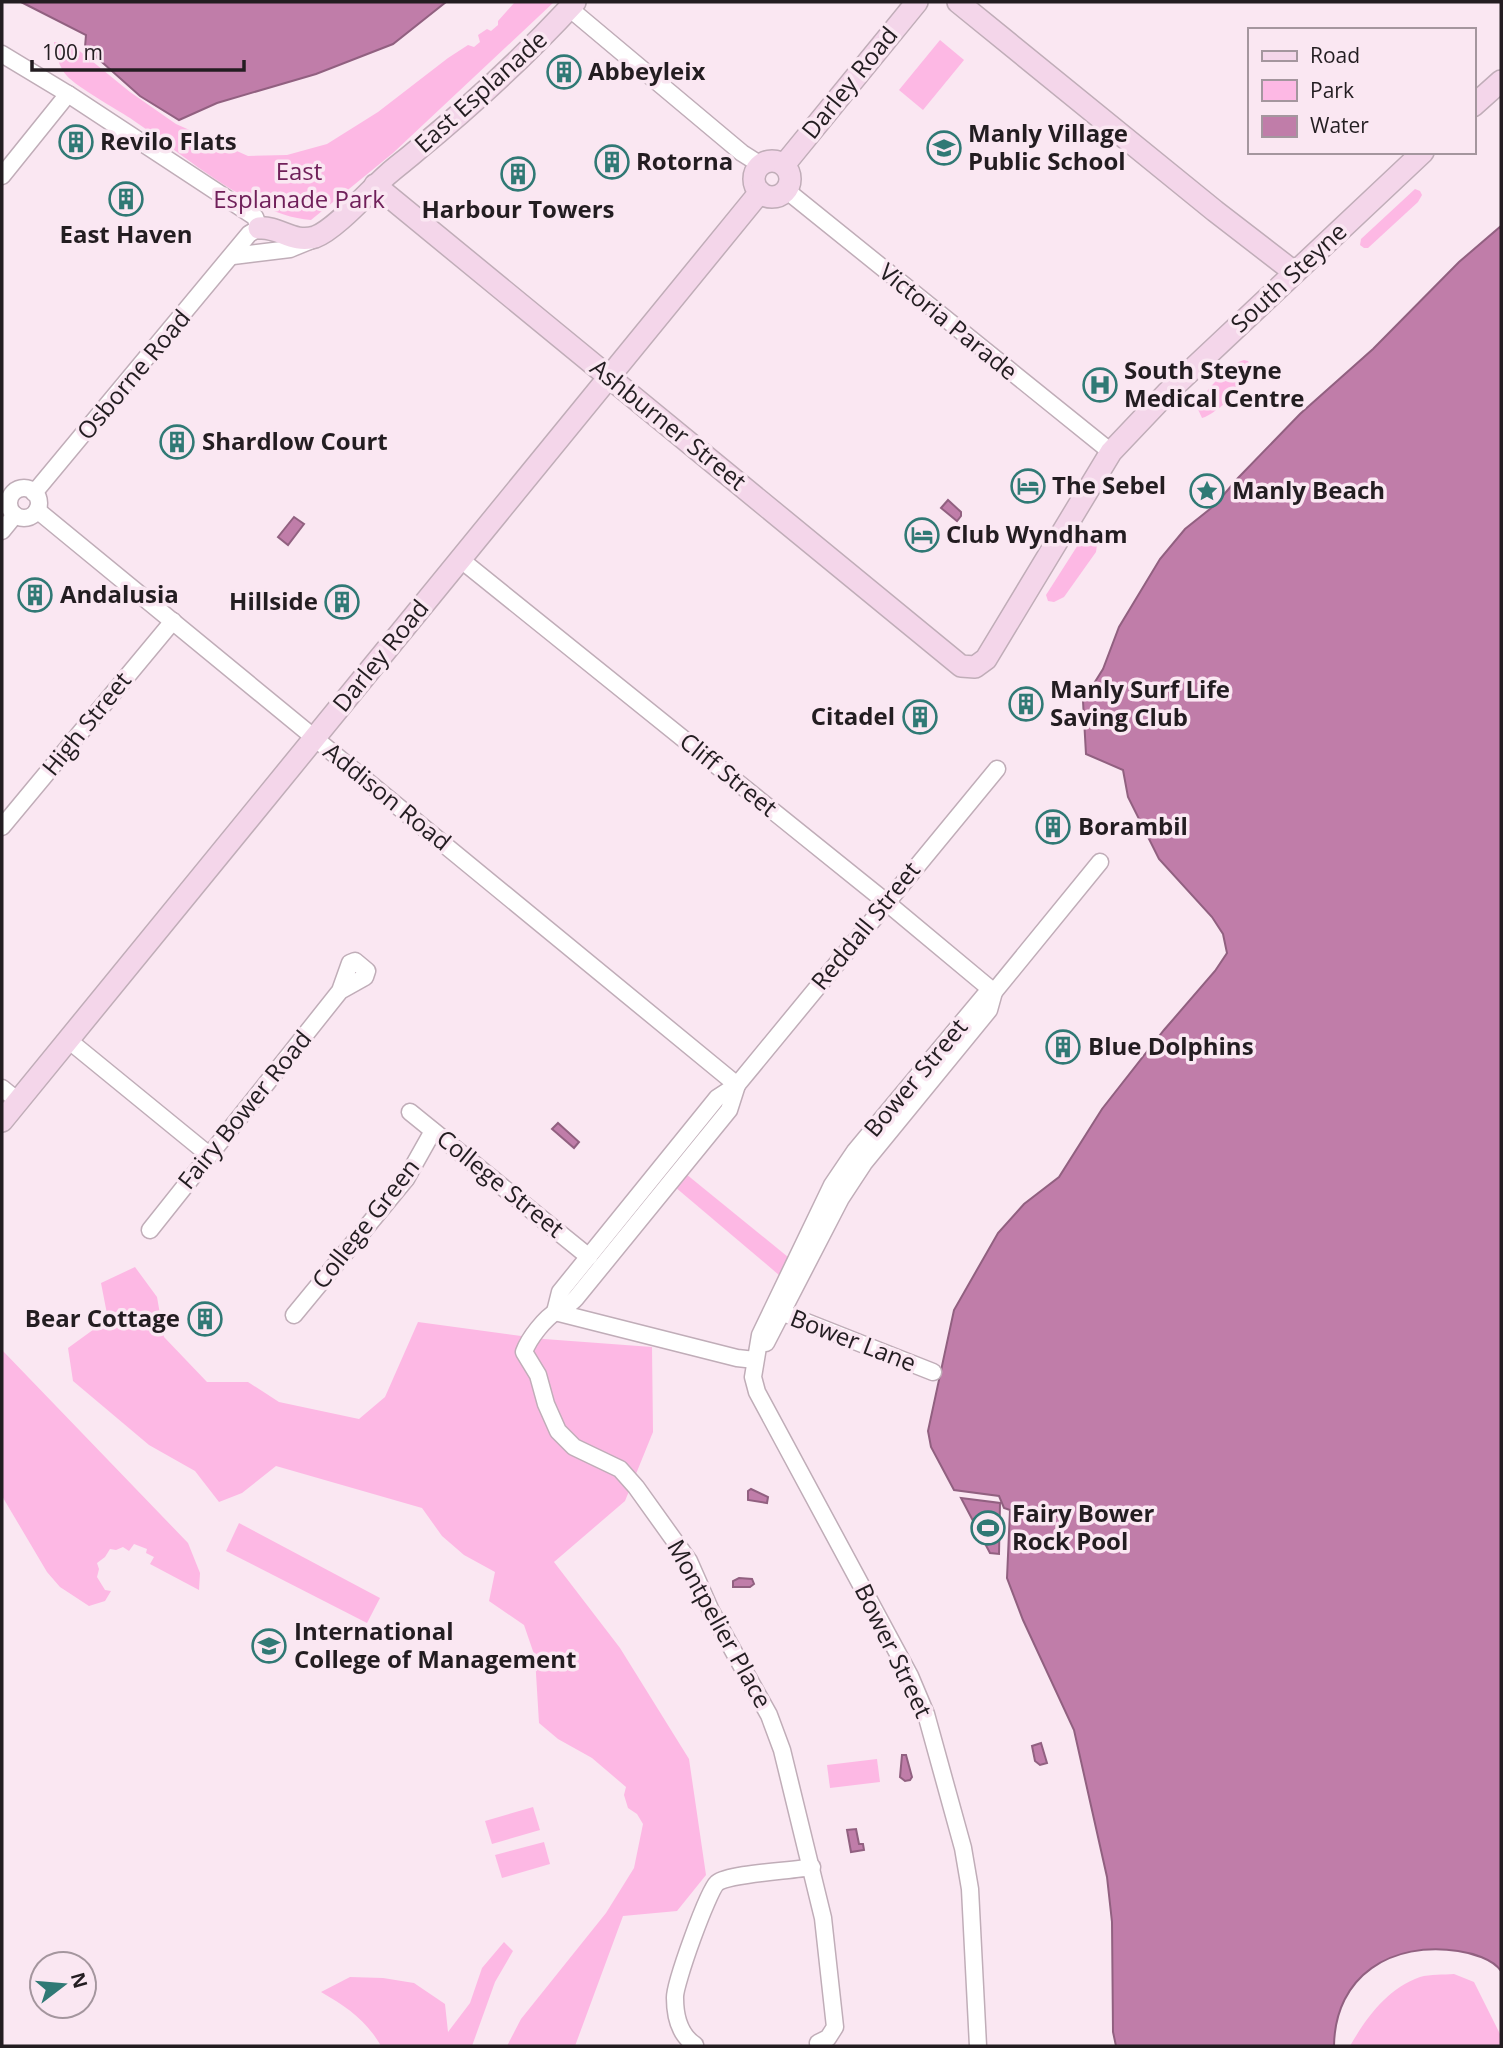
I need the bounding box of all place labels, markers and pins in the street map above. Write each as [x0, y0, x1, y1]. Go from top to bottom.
building icon: Abbeyleix [545, 53, 583, 91]
place label: Abbeyleix [588, 54, 706, 87]
place label: Manly Village Public School [968, 116, 1128, 177]
building icon: Revilo Flats [57, 123, 95, 161]
place label: Revilo Flats [100, 124, 237, 157]
school or university icon: Manly Village Public School [925, 129, 963, 167]
building icon: Rotorna [593, 143, 631, 181]
place label: Rotorna [636, 144, 733, 177]
building icon: Harbour Towers [499, 155, 537, 193]
building icon: East Haven [107, 180, 145, 218]
place label: Harbour Towers [421, 192, 615, 225]
place label: East Haven [60, 217, 192, 250]
place label: South Steyne Medical Centre [1124, 353, 1304, 414]
hospital icon: South Steyne Medical Centre [1081, 366, 1119, 404]
building icon: Shardlow Court [158, 423, 196, 461]
place label: Shardlow Court [202, 424, 388, 457]
hotel icon: The Sebel [1009, 467, 1047, 505]
place label: The Sebel [1052, 468, 1166, 501]
place icon: Manly Beach [1188, 472, 1226, 510]
place label: Manly Beach [1232, 473, 1385, 506]
hotel icon: Club Wyndham [903, 516, 941, 554]
place label: Club Wyndham [946, 517, 1127, 550]
building icon: Andalusia [16, 576, 54, 614]
place label: Andalusia [60, 577, 179, 610]
building icon: Hillside [323, 583, 361, 621]
place label: Hillside [229, 584, 318, 617]
place label: Manly Surf Life Saving Club [1050, 672, 1230, 733]
building icon: Manly Surf Life Saving Club [1007, 685, 1045, 723]
building icon: Citadel [901, 698, 939, 736]
place label: Citadel [811, 699, 895, 732]
building icon: Borambil [1034, 808, 1072, 846]
place label: Borambil [1078, 809, 1188, 842]
building icon: Blue Dolphins [1044, 1028, 1082, 1066]
place label: Blue Dolphins [1088, 1029, 1254, 1062]
building icon: Bear Cottage [186, 1300, 224, 1338]
place label: Bear Cottage [25, 1301, 180, 1334]
place label: Fairy Bower Rock Pool [1012, 1496, 1154, 1557]
sports icon: Fairy Bower Rock Pool [969, 1509, 1007, 1547]
place label: International College of Management [294, 1614, 576, 1675]
school or university icon: International College of Management [250, 1627, 288, 1665]

